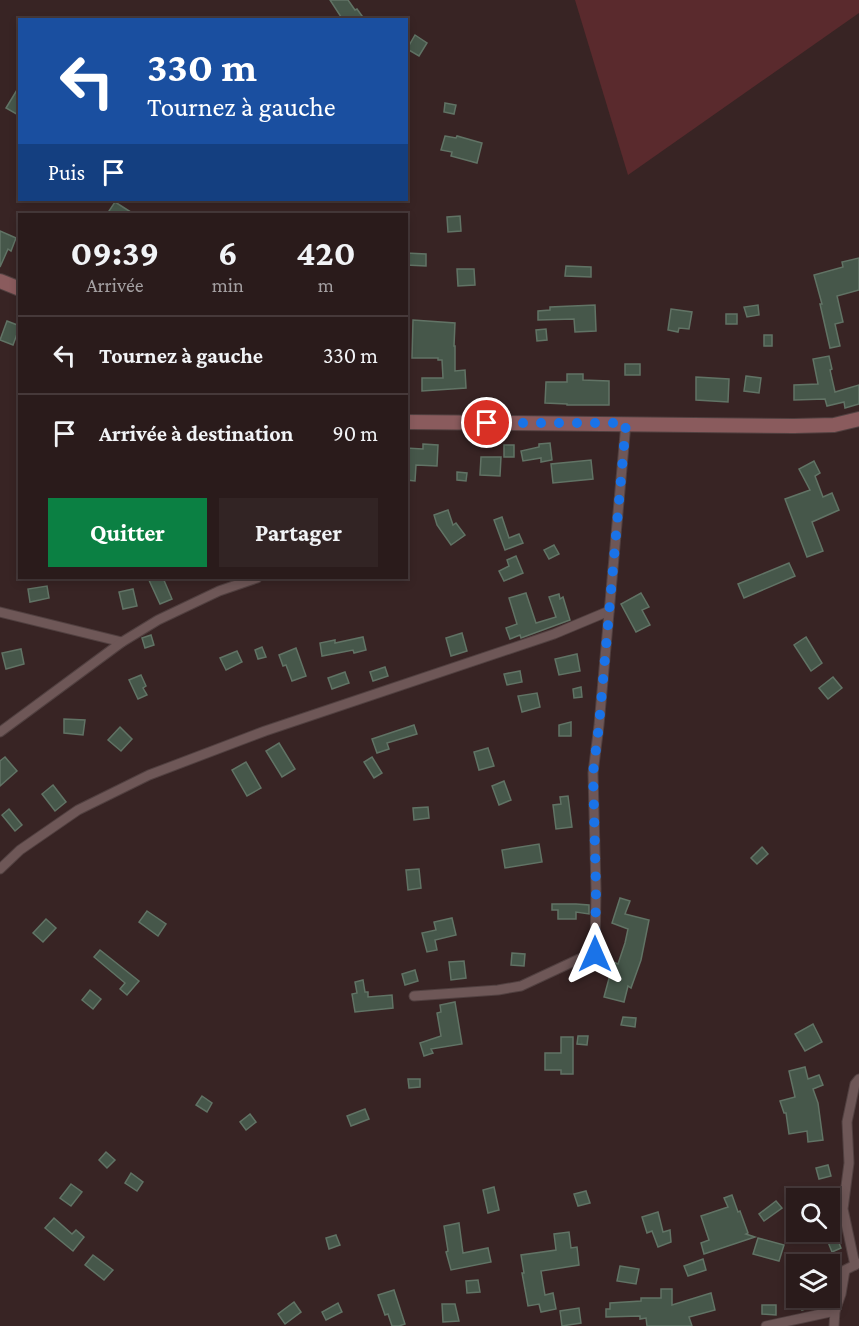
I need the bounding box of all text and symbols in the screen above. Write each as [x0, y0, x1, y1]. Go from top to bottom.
icon: left [48, 42, 126, 120]
text: 330 m [147, 43, 257, 90]
text: Tournez à gauche [147, 92, 336, 122]
icon: arrive [97, 156, 130, 189]
text: Puis [48, 160, 85, 185]
text: 09:39 [70, 233, 159, 273]
text: 6 [218, 233, 238, 273]
text: 420 [296, 233, 356, 273]
text: Arrivée [86, 274, 144, 296]
text: min [212, 274, 244, 296]
text: m [318, 274, 334, 296]
icon: left [48, 339, 81, 372]
text: Tournez à gauche [99, 343, 263, 368]
text: 330 m [323, 343, 378, 368]
pin [461, 397, 512, 448]
icon: arrive [470, 406, 503, 439]
icon: arrive [48, 417, 81, 450]
text: Arrivée à destination [99, 421, 293, 446]
text: 90 m [333, 421, 378, 446]
button: Quitter [48, 498, 207, 567]
button: Partager [219, 498, 378, 567]
position arrow [563, 922, 627, 986]
map controls [786, 1188, 840, 1308]
button: search [786, 1188, 840, 1242]
button: layers [786, 1254, 840, 1308]

